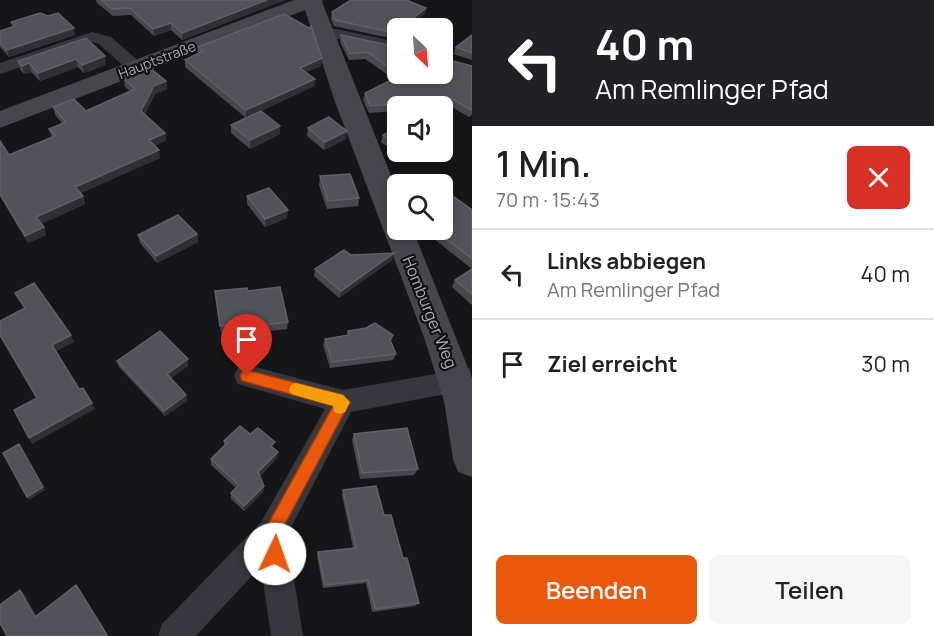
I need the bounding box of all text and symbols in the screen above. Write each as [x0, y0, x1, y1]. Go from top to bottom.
text: 40 m [595, 15, 694, 73]
north arrow [387, 18, 453, 84]
map controls [387, 18, 453, 240]
icon: left [496, 24, 574, 102]
street label: Hauptstraße [115, 36, 198, 83]
text: Am Remlinger Pfad [595, 70, 829, 107]
button: sound [387, 96, 453, 162]
text: 1 Min. [496, 139, 591, 188]
button: close [847, 146, 910, 209]
button: search [387, 174, 453, 240]
text: 70 m · 15:43 [496, 186, 600, 213]
text: Links abbiegen [547, 246, 706, 276]
street label: Homburger Weg [398, 253, 462, 371]
icon: left [496, 258, 529, 291]
text: 40 m [861, 259, 910, 289]
text: Am Remlinger Pfad [547, 276, 720, 303]
pin [221, 314, 272, 376]
icon: arrive [230, 323, 263, 356]
icon: arrive [496, 348, 529, 381]
text: Ziel erreicht [547, 349, 678, 379]
text: 30 m [861, 349, 910, 379]
position arrow [243, 522, 307, 586]
button: Beenden [496, 555, 697, 624]
button: Teilen [709, 555, 910, 624]

